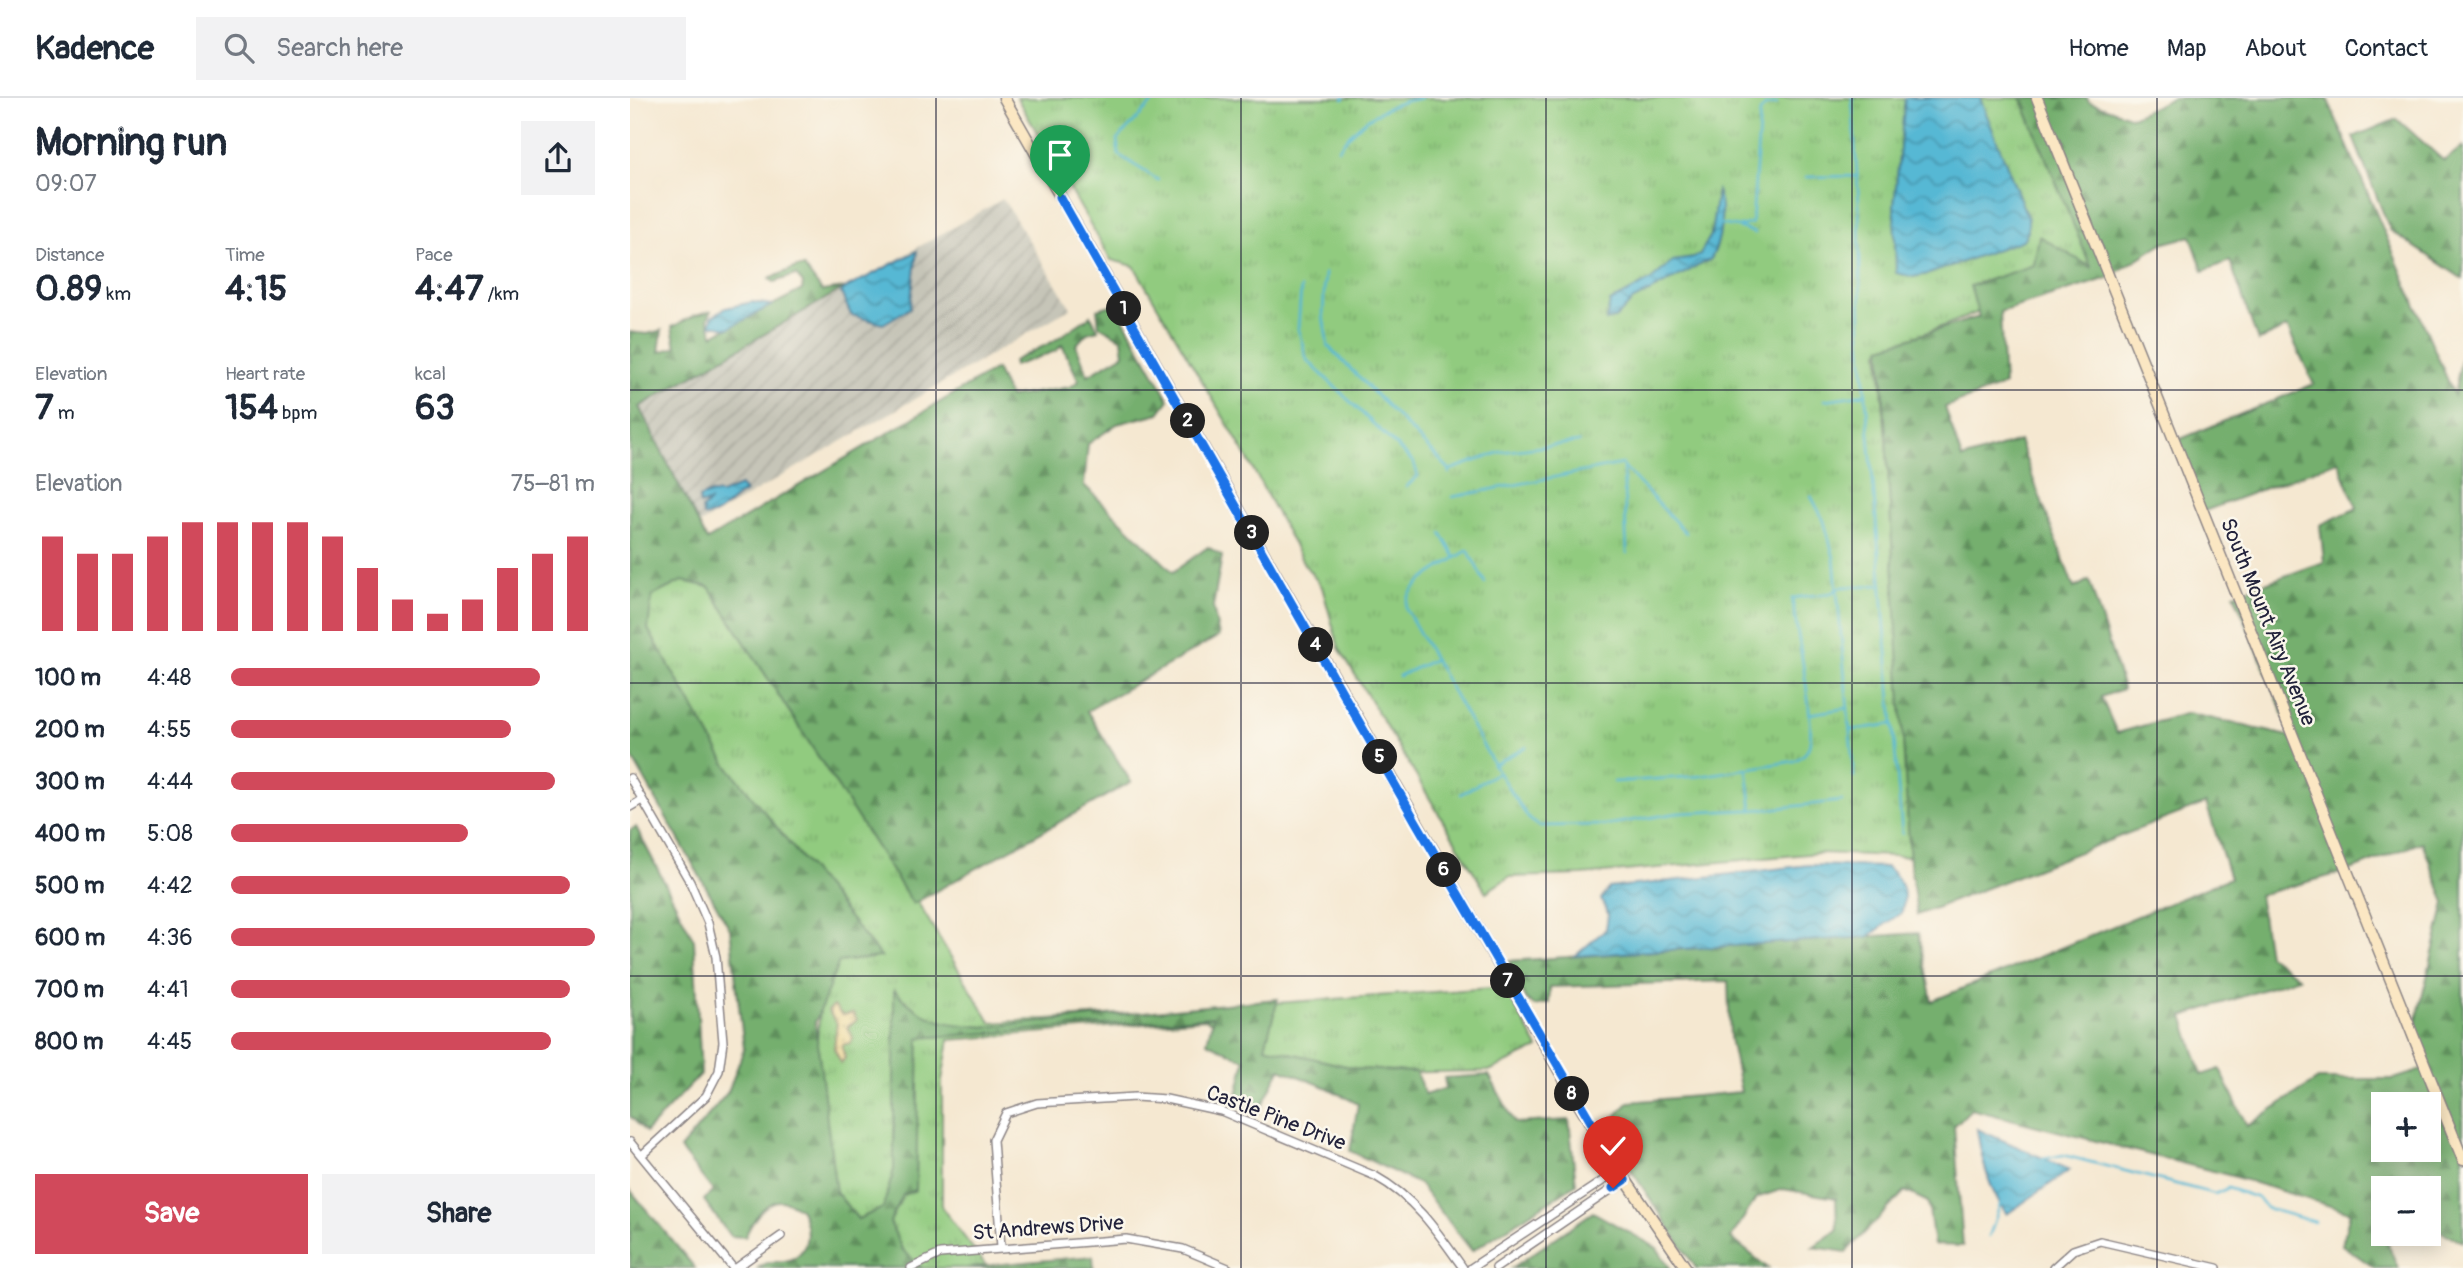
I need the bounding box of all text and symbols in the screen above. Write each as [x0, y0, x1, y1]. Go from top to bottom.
search box [196, 17, 686, 80]
text: Kadence [35, 28, 154, 69]
icon: search [220, 29, 258, 67]
text: Search here [276, 32, 403, 64]
text: Home [2068, 34, 2129, 63]
text: Map [2167, 34, 2207, 63]
text: About [2245, 34, 2307, 63]
text: Contact [2345, 34, 2428, 63]
text: Morning run [35, 119, 227, 167]
button: share [521, 121, 595, 195]
pin [1030, 125, 1090, 197]
icon: arrive [1041, 136, 1079, 174]
text: 09:07 [35, 169, 97, 198]
text: Distance [35, 243, 104, 267]
text: Time [225, 243, 265, 267]
text: Pace [415, 243, 453, 267]
text: 0.89 [35, 267, 102, 311]
text: 4:15 [225, 267, 287, 311]
text: 4:47 [415, 267, 483, 311]
text: km [102, 282, 131, 306]
text: /km [483, 282, 519, 306]
pin: 1 [1106, 292, 1142, 326]
text: 1 [1120, 296, 1127, 320]
text: Elevation [35, 362, 107, 386]
text: Heart rate [225, 362, 305, 386]
text: kcal [415, 362, 446, 386]
text: 7 [35, 386, 54, 430]
text: 154 [225, 386, 278, 430]
text: 63 [415, 386, 455, 430]
text: m [54, 401, 75, 425]
text: bpm [278, 401, 317, 425]
pin: 2 [1170, 404, 1206, 438]
text: 2 [1182, 408, 1193, 432]
text: Elevation [35, 469, 123, 498]
text: 75–81 m [511, 469, 595, 498]
street label: South Mount Airy Avenue [2214, 514, 2322, 730]
pin: 3 [1234, 516, 1270, 550]
text: 3 [1246, 520, 1257, 544]
pin: 4 [1298, 628, 1334, 662]
text: 4 [1310, 632, 1321, 656]
text: 100 m [35, 663, 101, 692]
text: 4:48 [147, 663, 191, 692]
text: 200 m [35, 715, 105, 744]
text: 4:55 [147, 715, 191, 744]
pin: 5 [1362, 740, 1398, 774]
text: 5 [1374, 744, 1385, 768]
text: 300 m [35, 767, 105, 796]
text: 4:44 [147, 767, 193, 796]
text: 400 m [35, 819, 105, 848]
text: 5:08 [147, 819, 193, 848]
pin: 6 [1426, 852, 1462, 888]
text: 6 [1438, 857, 1449, 881]
text: 500 m [35, 871, 104, 900]
text: 4:42 [147, 871, 193, 900]
text: 600 m [35, 923, 105, 952]
text: 4:36 [147, 923, 193, 952]
pin: 7 [1490, 964, 1526, 998]
text: 7 [1502, 968, 1513, 992]
text: 700 m [35, 975, 104, 1004]
text: 4:41 [147, 975, 189, 1004]
text: 800 m [35, 1027, 103, 1056]
text: 4:45 [147, 1027, 192, 1056]
pin: 8 [1555, 1076, 1590, 1112]
street label: Castle Pine Drive [1202, 1079, 1350, 1157]
text: 8 [1567, 1081, 1576, 1105]
map controls [2371, 1092, 2441, 1246]
button: + [2371, 1092, 2441, 1162]
pin [1583, 1116, 1643, 1188]
icon: check [1594, 1127, 1632, 1165]
button: Save [35, 1174, 308, 1254]
button: Share [322, 1174, 595, 1254]
button: − [2371, 1176, 2441, 1246]
street label: St Andrews Drive [972, 1209, 1125, 1247]

